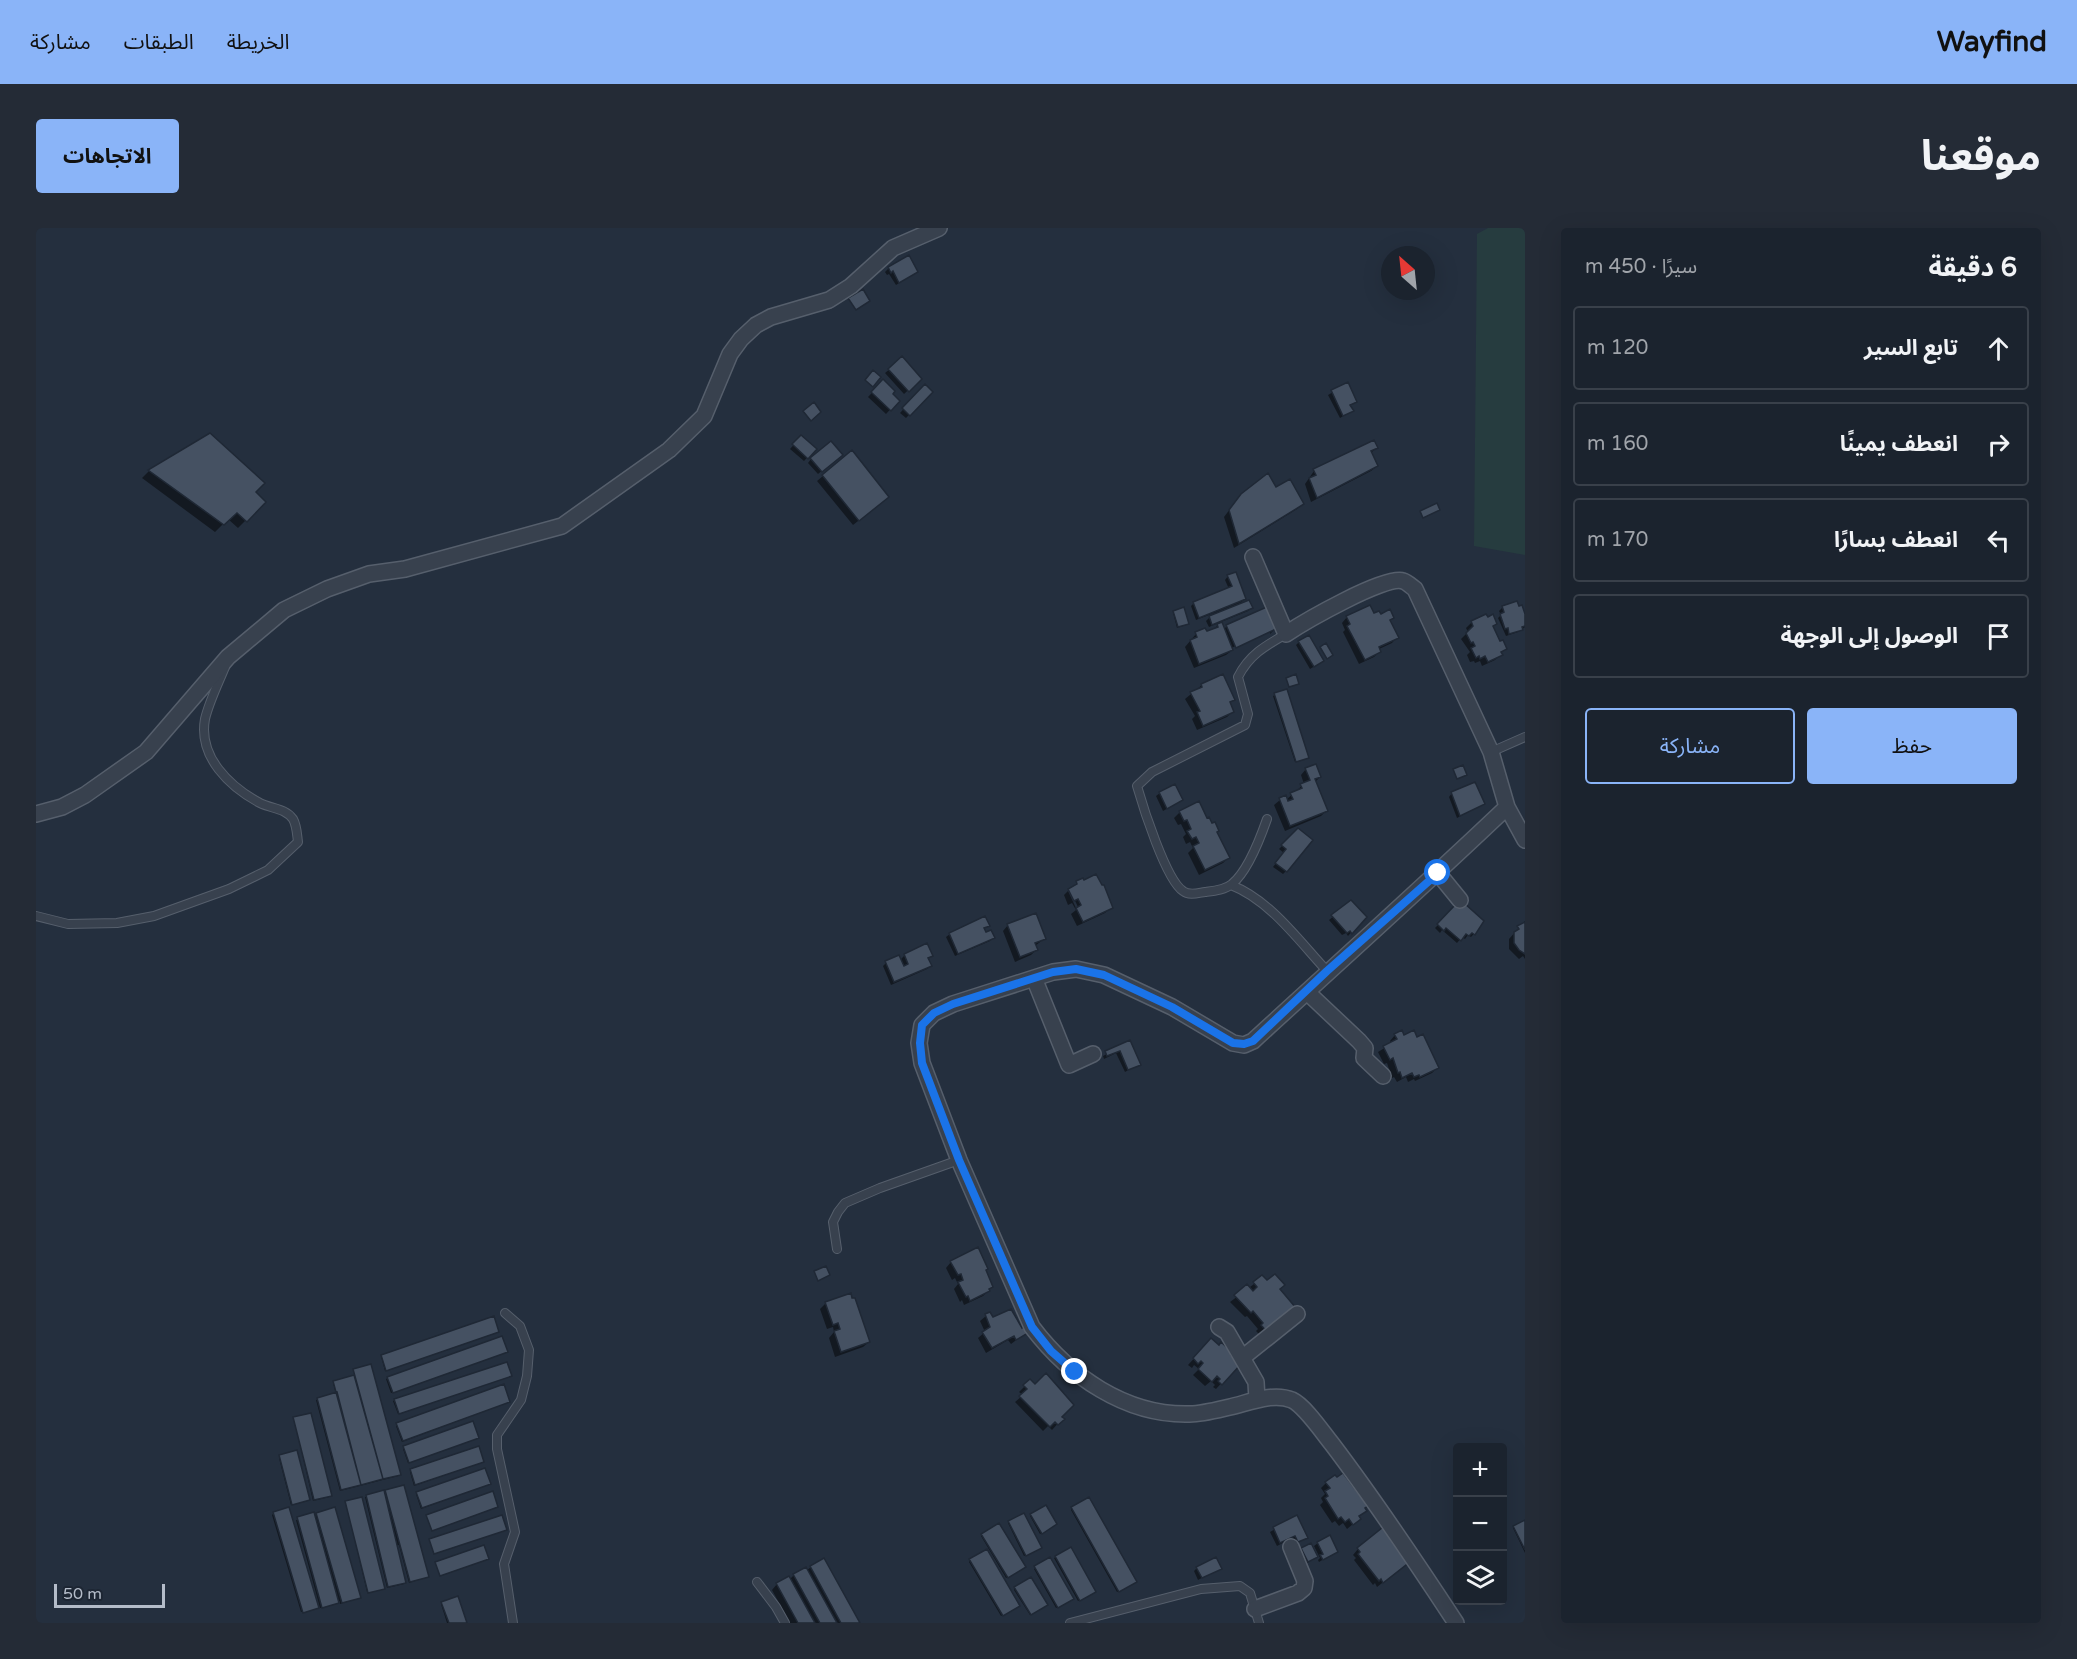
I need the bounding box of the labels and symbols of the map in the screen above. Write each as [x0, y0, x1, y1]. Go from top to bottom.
north arrow [1381, 246, 1435, 300]
route start [1424, 859, 1450, 885]
route end [1061, 1358, 1087, 1384]
scale bar [54, 1581, 165, 1608]

